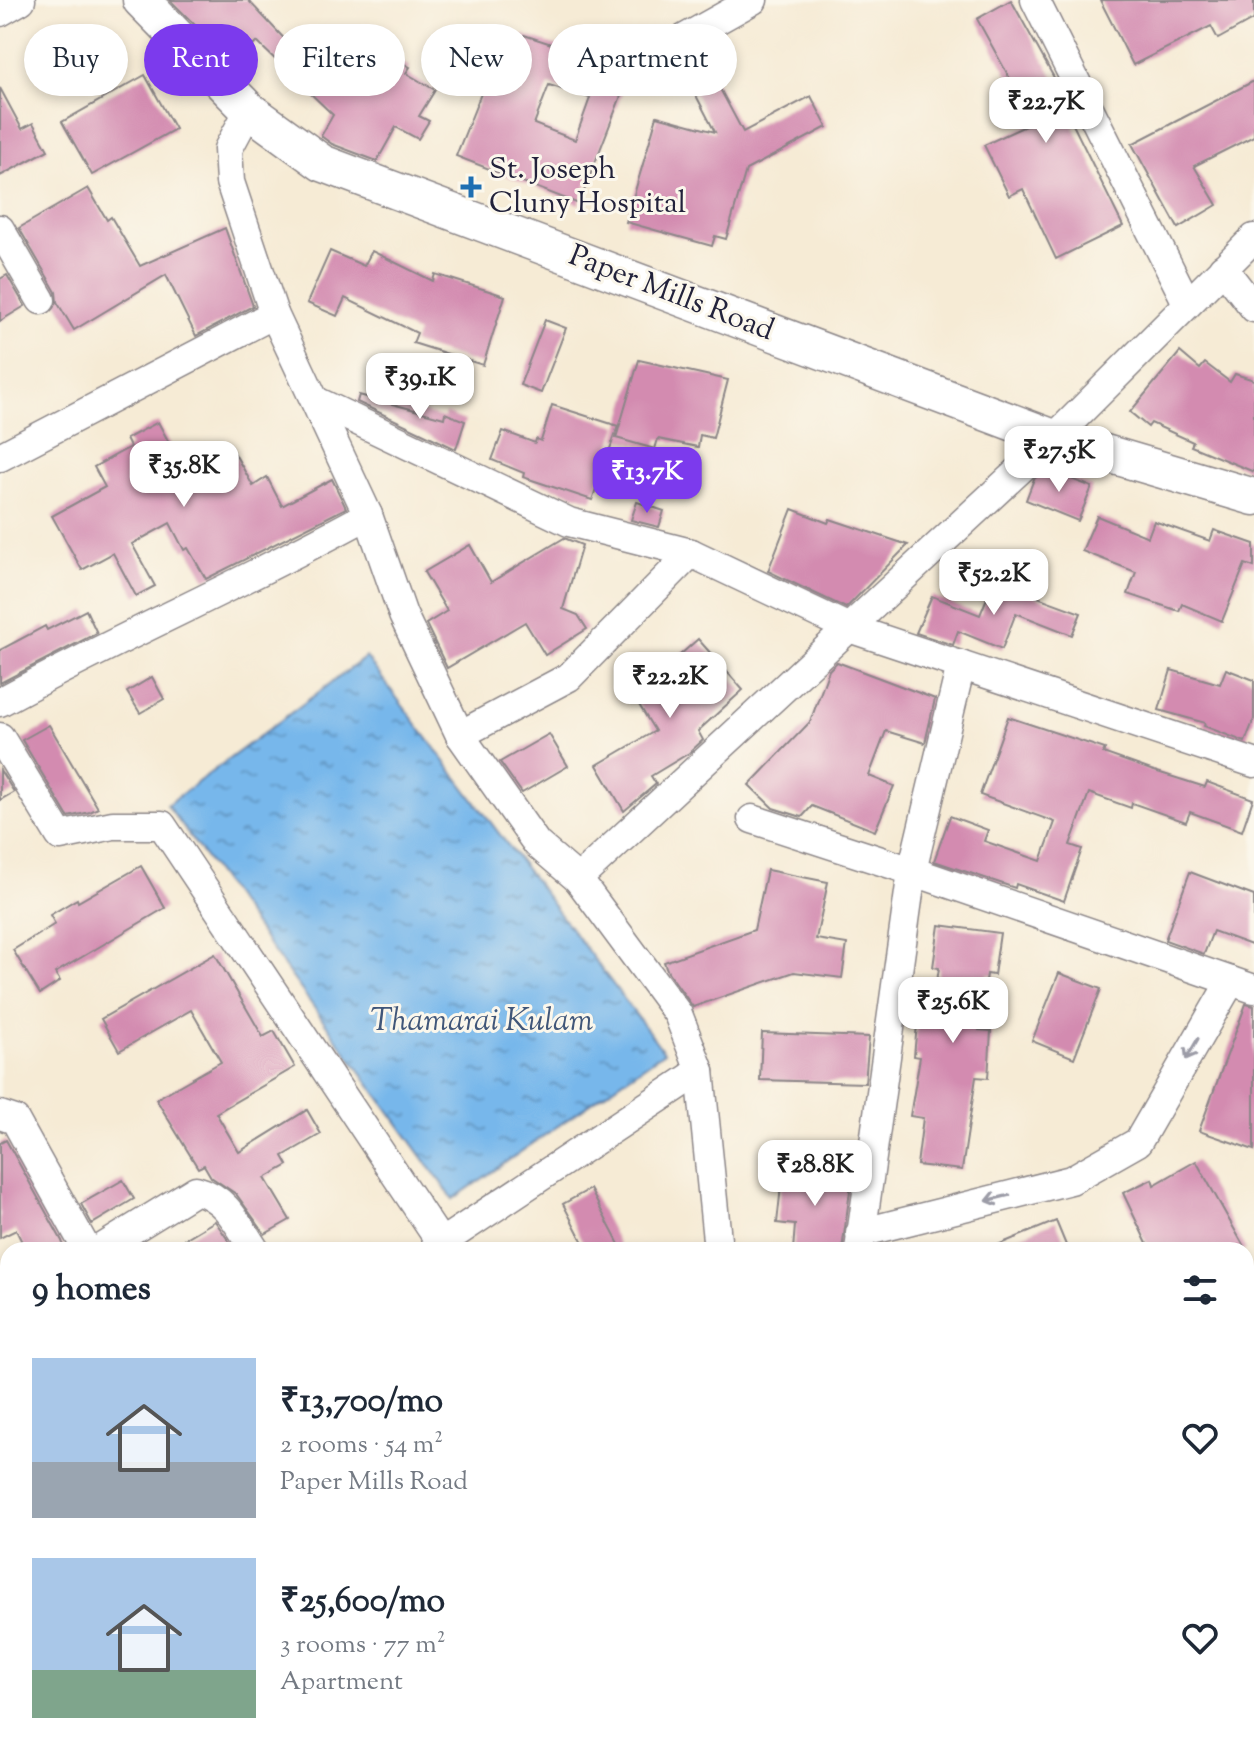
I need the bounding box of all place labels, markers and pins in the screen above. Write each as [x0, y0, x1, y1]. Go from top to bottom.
pin: ₹22.7K [981, 77, 1111, 145]
place label: St. Joseph Cluny Hospital [489, 149, 686, 226]
marker: St. Joseph Cluny Hospital [460, 176, 482, 198]
pin: ₹39.1K [355, 353, 485, 421]
pin: ₹27.5K [994, 426, 1124, 494]
pin: ₹35.8K [119, 441, 249, 509]
pin: ₹13.7K [582, 447, 712, 515]
pin: ₹52.2K [929, 549, 1059, 617]
pin: ₹22.2K [605, 652, 735, 720]
pin: ₹25.6K [888, 977, 1018, 1045]
pin: ₹28.8K [750, 1140, 880, 1208]

